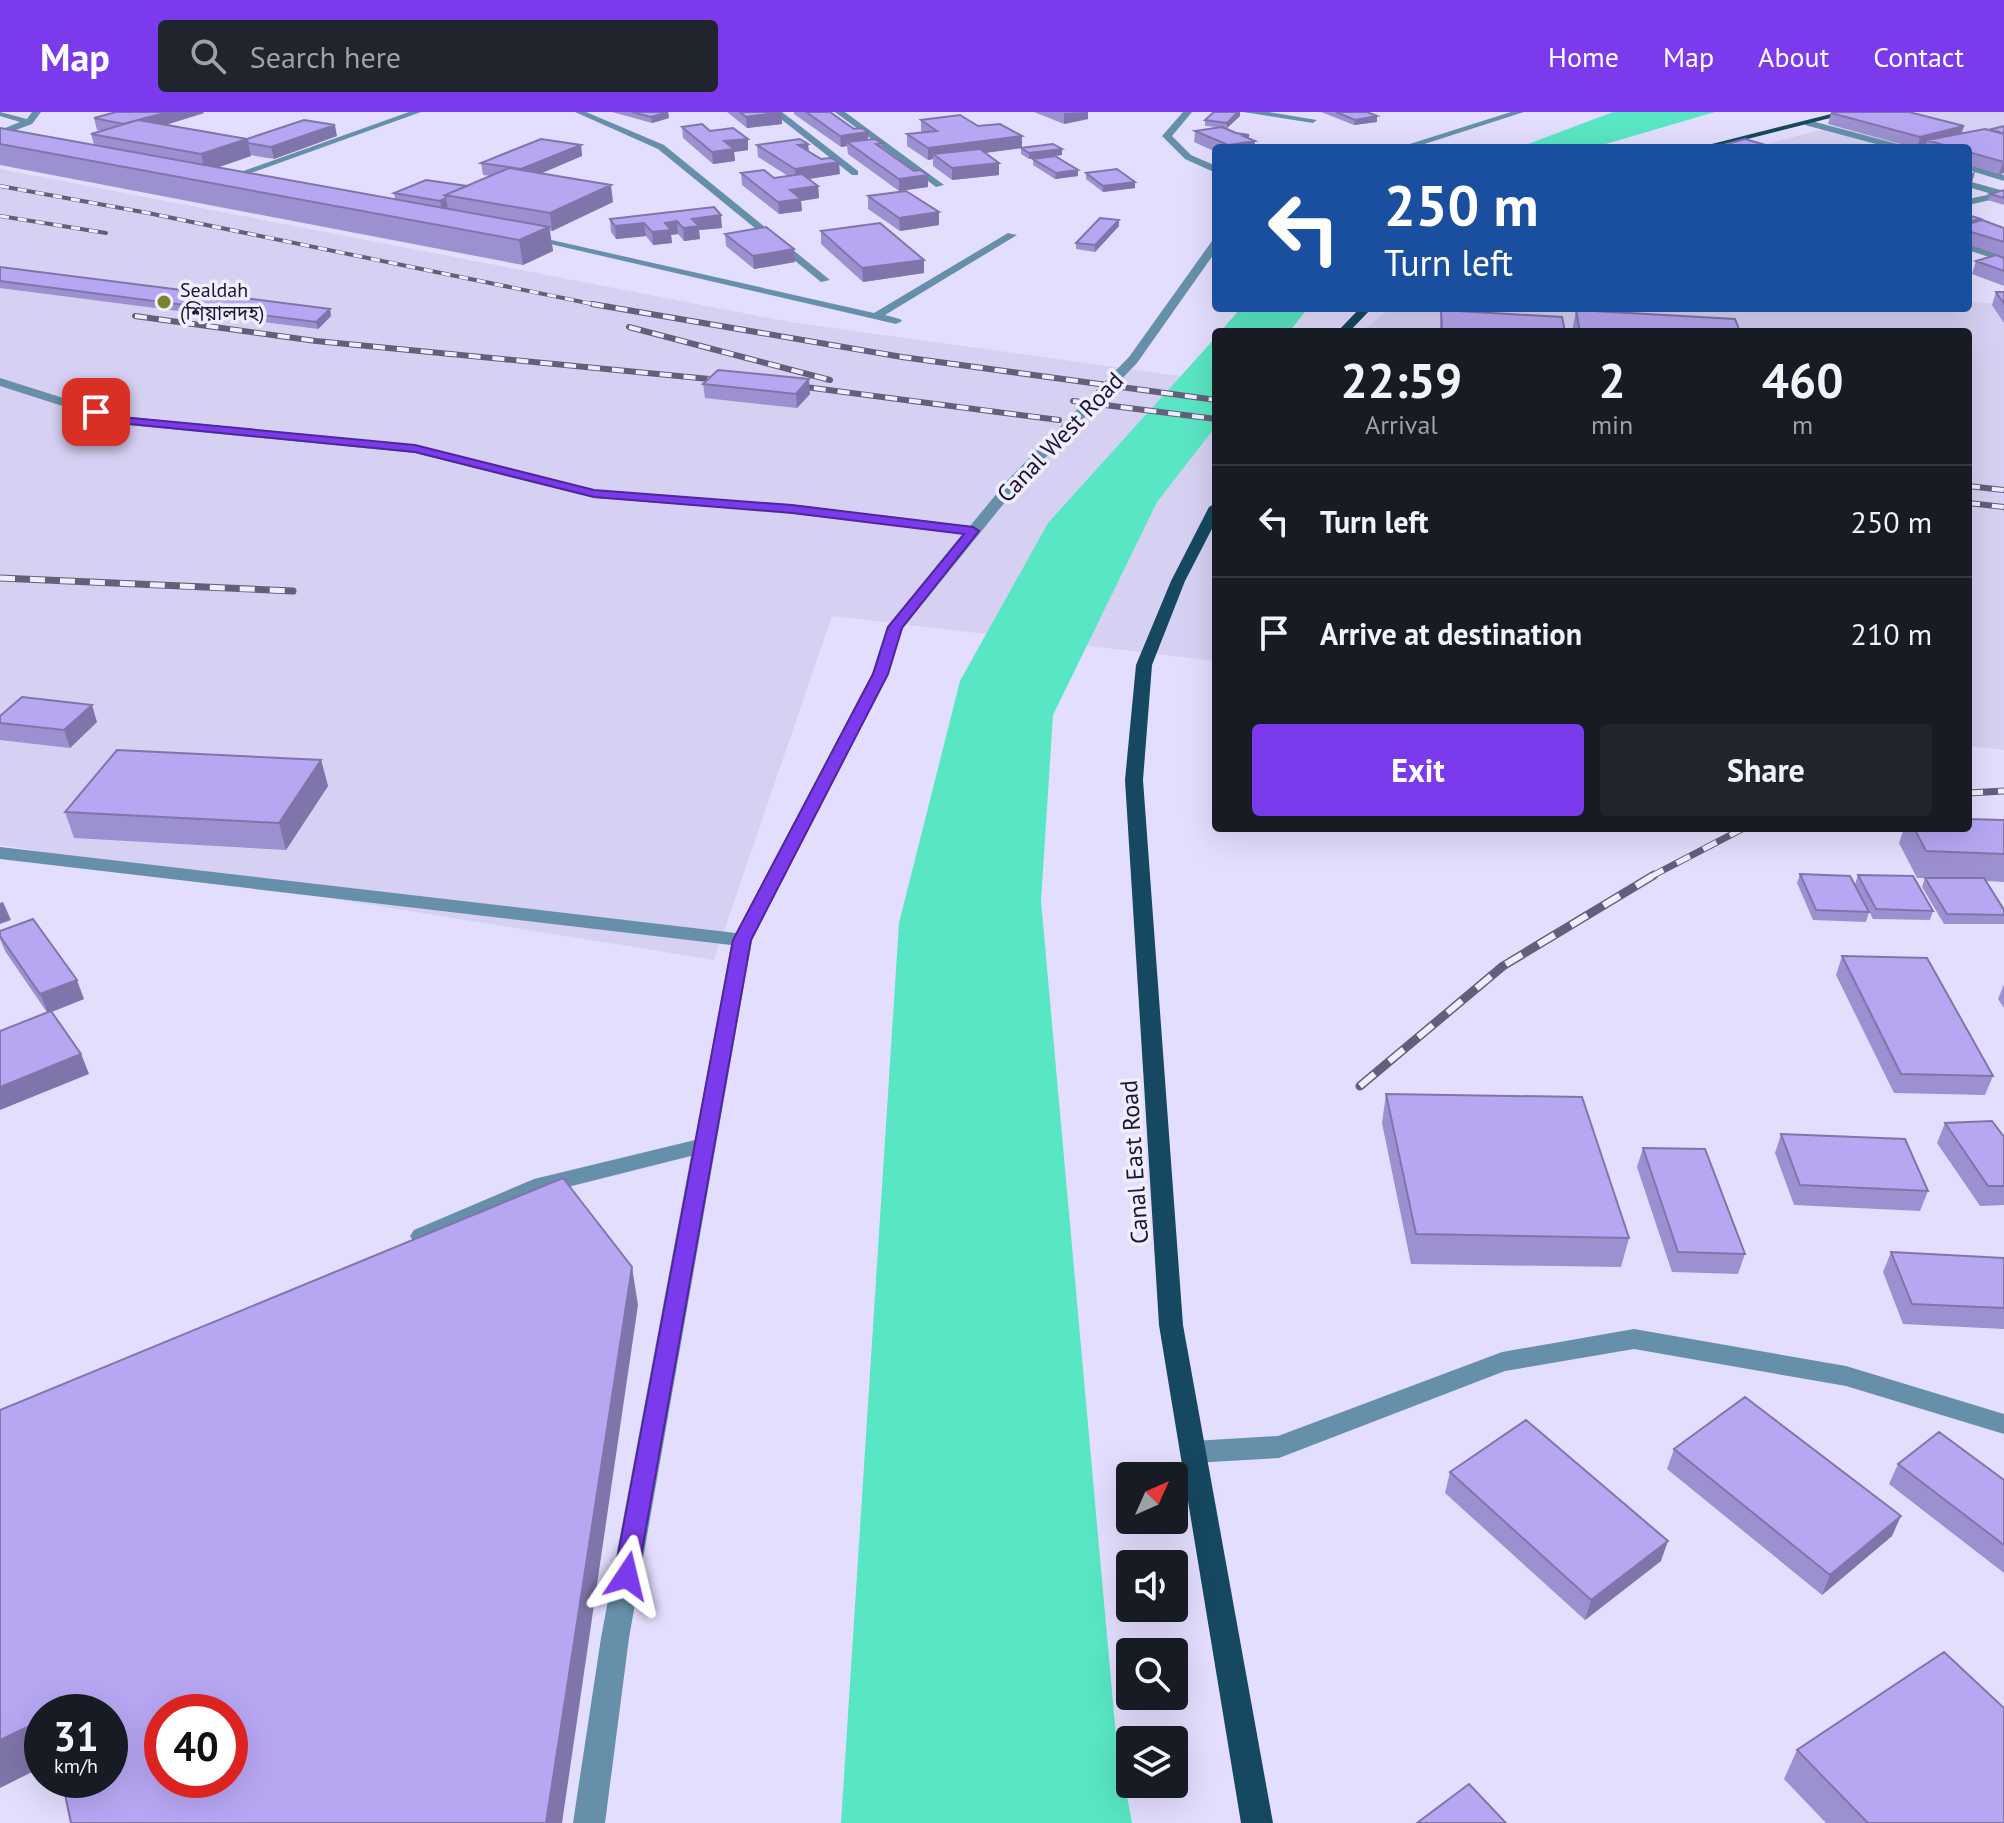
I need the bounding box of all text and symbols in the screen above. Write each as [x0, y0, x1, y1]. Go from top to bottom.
search box [158, 20, 718, 92]
text: Map [40, 32, 110, 81]
icon: search [186, 34, 230, 78]
text: Search here [250, 37, 401, 76]
text: Home [1548, 38, 1619, 75]
text: Map [1663, 38, 1714, 75]
text: About [1758, 38, 1829, 75]
text: Contact [1873, 38, 1964, 75]
text: 250 m [1384, 169, 1539, 241]
icon: left [1252, 176, 1356, 280]
text: Turn left [1384, 239, 1513, 286]
place label: Sealdah (শিয়ালদহ) [180, 277, 264, 326]
marker: Sealdah (শিয়ালদহ) [155, 293, 173, 311]
text: 22:59 [1341, 349, 1462, 411]
text: 2 [1598, 349, 1626, 411]
text: 460 [1762, 349, 1843, 411]
street label: Canal West Road [990, 365, 1130, 509]
pin [62, 378, 130, 446]
icon: arrive [74, 390, 118, 434]
text: Arrival [1365, 408, 1438, 441]
text: min [1591, 408, 1633, 441]
text: m [1792, 408, 1813, 441]
icon: left [1252, 499, 1296, 543]
text: Turn left [1320, 502, 1428, 541]
text: 250 m [1851, 502, 1932, 541]
icon: arrive [1252, 611, 1296, 655]
text: Arrive at destination [1320, 614, 1582, 653]
text: 210 m [1851, 614, 1932, 653]
button: Exit [1252, 724, 1584, 816]
button: Share [1600, 724, 1932, 816]
street label: Canal East Road [1113, 1079, 1155, 1245]
north arrow [1116, 1462, 1188, 1534]
map controls [1116, 1462, 1188, 1798]
position arrow [585, 1534, 669, 1618]
button: sound [1116, 1550, 1188, 1622]
button: search [1116, 1638, 1188, 1710]
speed limit sign: 40 [144, 1694, 248, 1798]
text: 31 [53, 1710, 99, 1762]
button: layers [1116, 1726, 1188, 1798]
text: km/h [54, 1753, 98, 1779]

